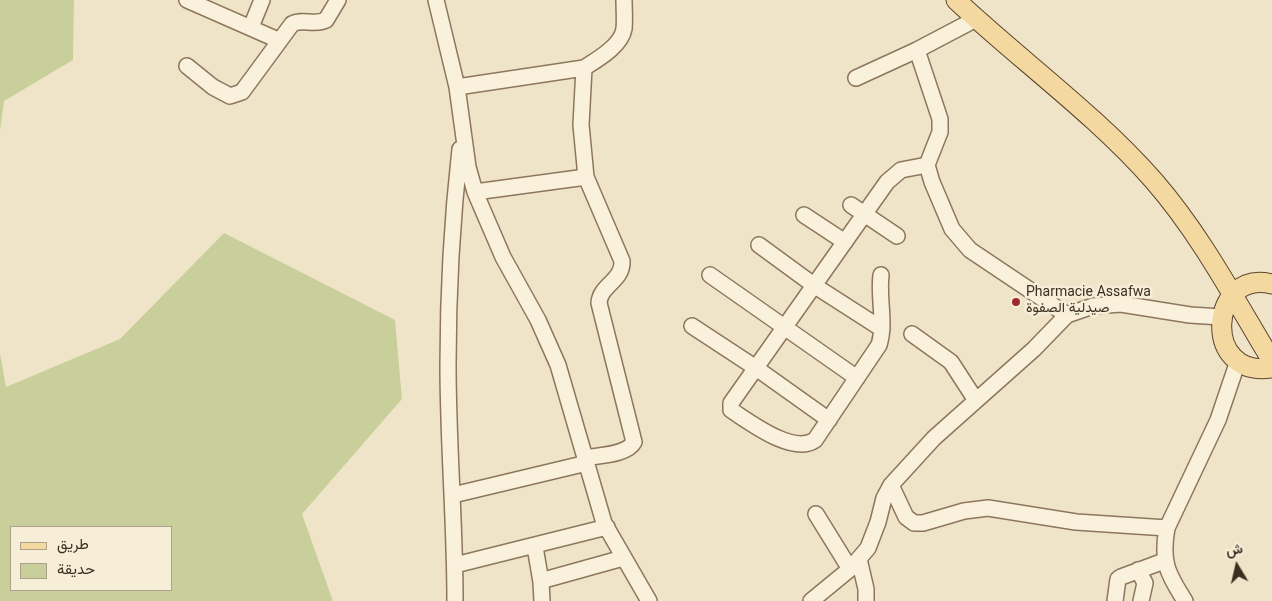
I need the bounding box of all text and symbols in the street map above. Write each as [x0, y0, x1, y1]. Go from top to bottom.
place label: Pharmacie Assafwa صيدلية الصفوة [1026, 286, 1151, 318]
marker: Pharmacie Assafwa صيدلية الصفوة [1010, 296, 1022, 308]
legend [10, 526, 172, 591]
text: طريق [57, 534, 89, 557]
text: ش [1225, 539, 1245, 563]
north arrow [1212, 541, 1262, 591]
text: حديقة [57, 559, 95, 582]

